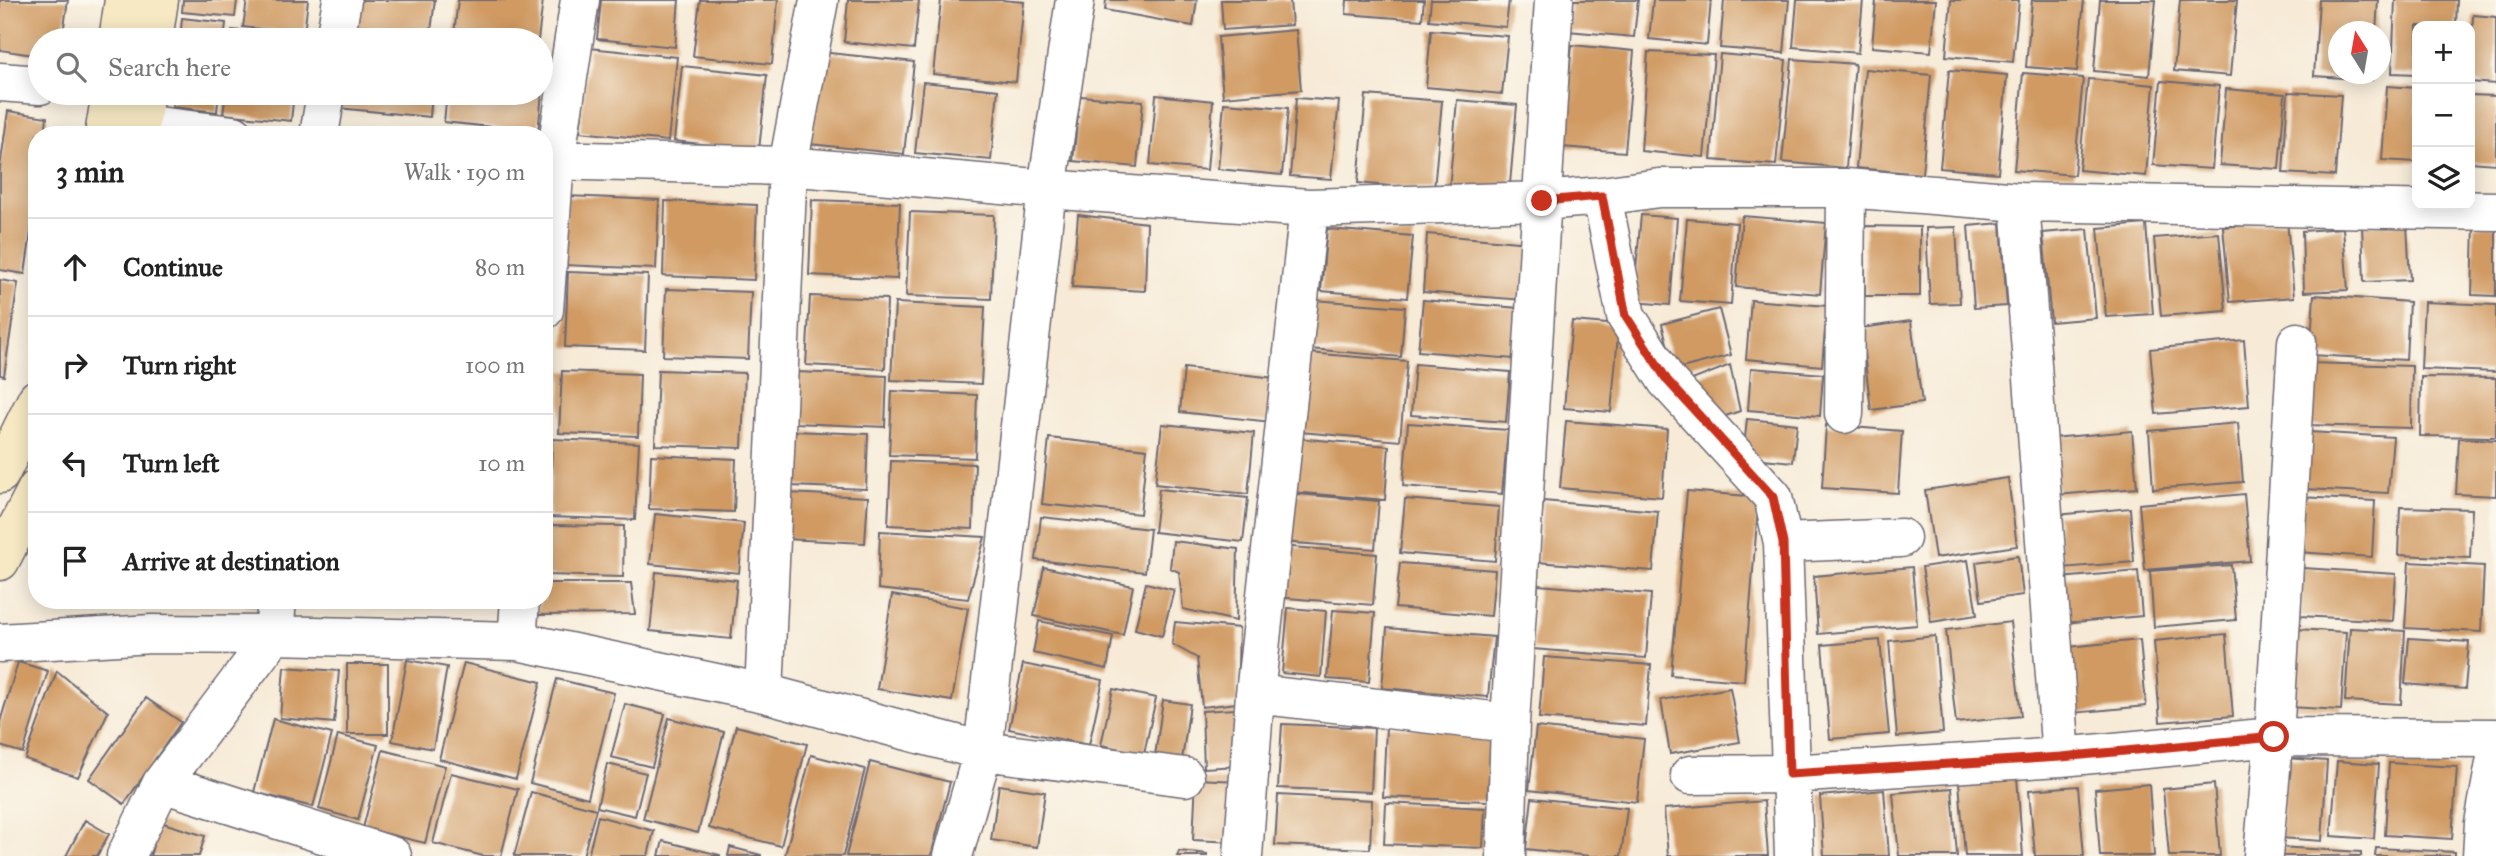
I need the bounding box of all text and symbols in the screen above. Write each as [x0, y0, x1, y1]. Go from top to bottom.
north arrow [2328, 21, 2391, 84]
map controls [2412, 21, 2475, 210]
button: + [2412, 21, 2475, 84]
search box [28, 28, 553, 105]
icon: search [52, 48, 90, 86]
text: Search here [108, 51, 231, 83]
button: − [2412, 84, 2475, 147]
button: layers [2412, 147, 2475, 210]
text: 3 min [56, 154, 124, 190]
text: Walk · 190 m [404, 158, 525, 186]
route end [1526, 185, 1557, 216]
icon: ahead [56, 248, 94, 286]
text: Continue [123, 251, 223, 283]
text: 80 m [475, 253, 525, 281]
icon: right [56, 346, 94, 384]
text: Turn right [123, 349, 236, 381]
text: 100 m [465, 351, 525, 379]
icon: left [56, 444, 94, 482]
text: Turn left [123, 447, 219, 479]
text: 10 m [478, 449, 525, 477]
icon: arrive [56, 542, 94, 580]
text: Arrive at destination [123, 545, 340, 577]
route start [2258, 721, 2289, 752]

